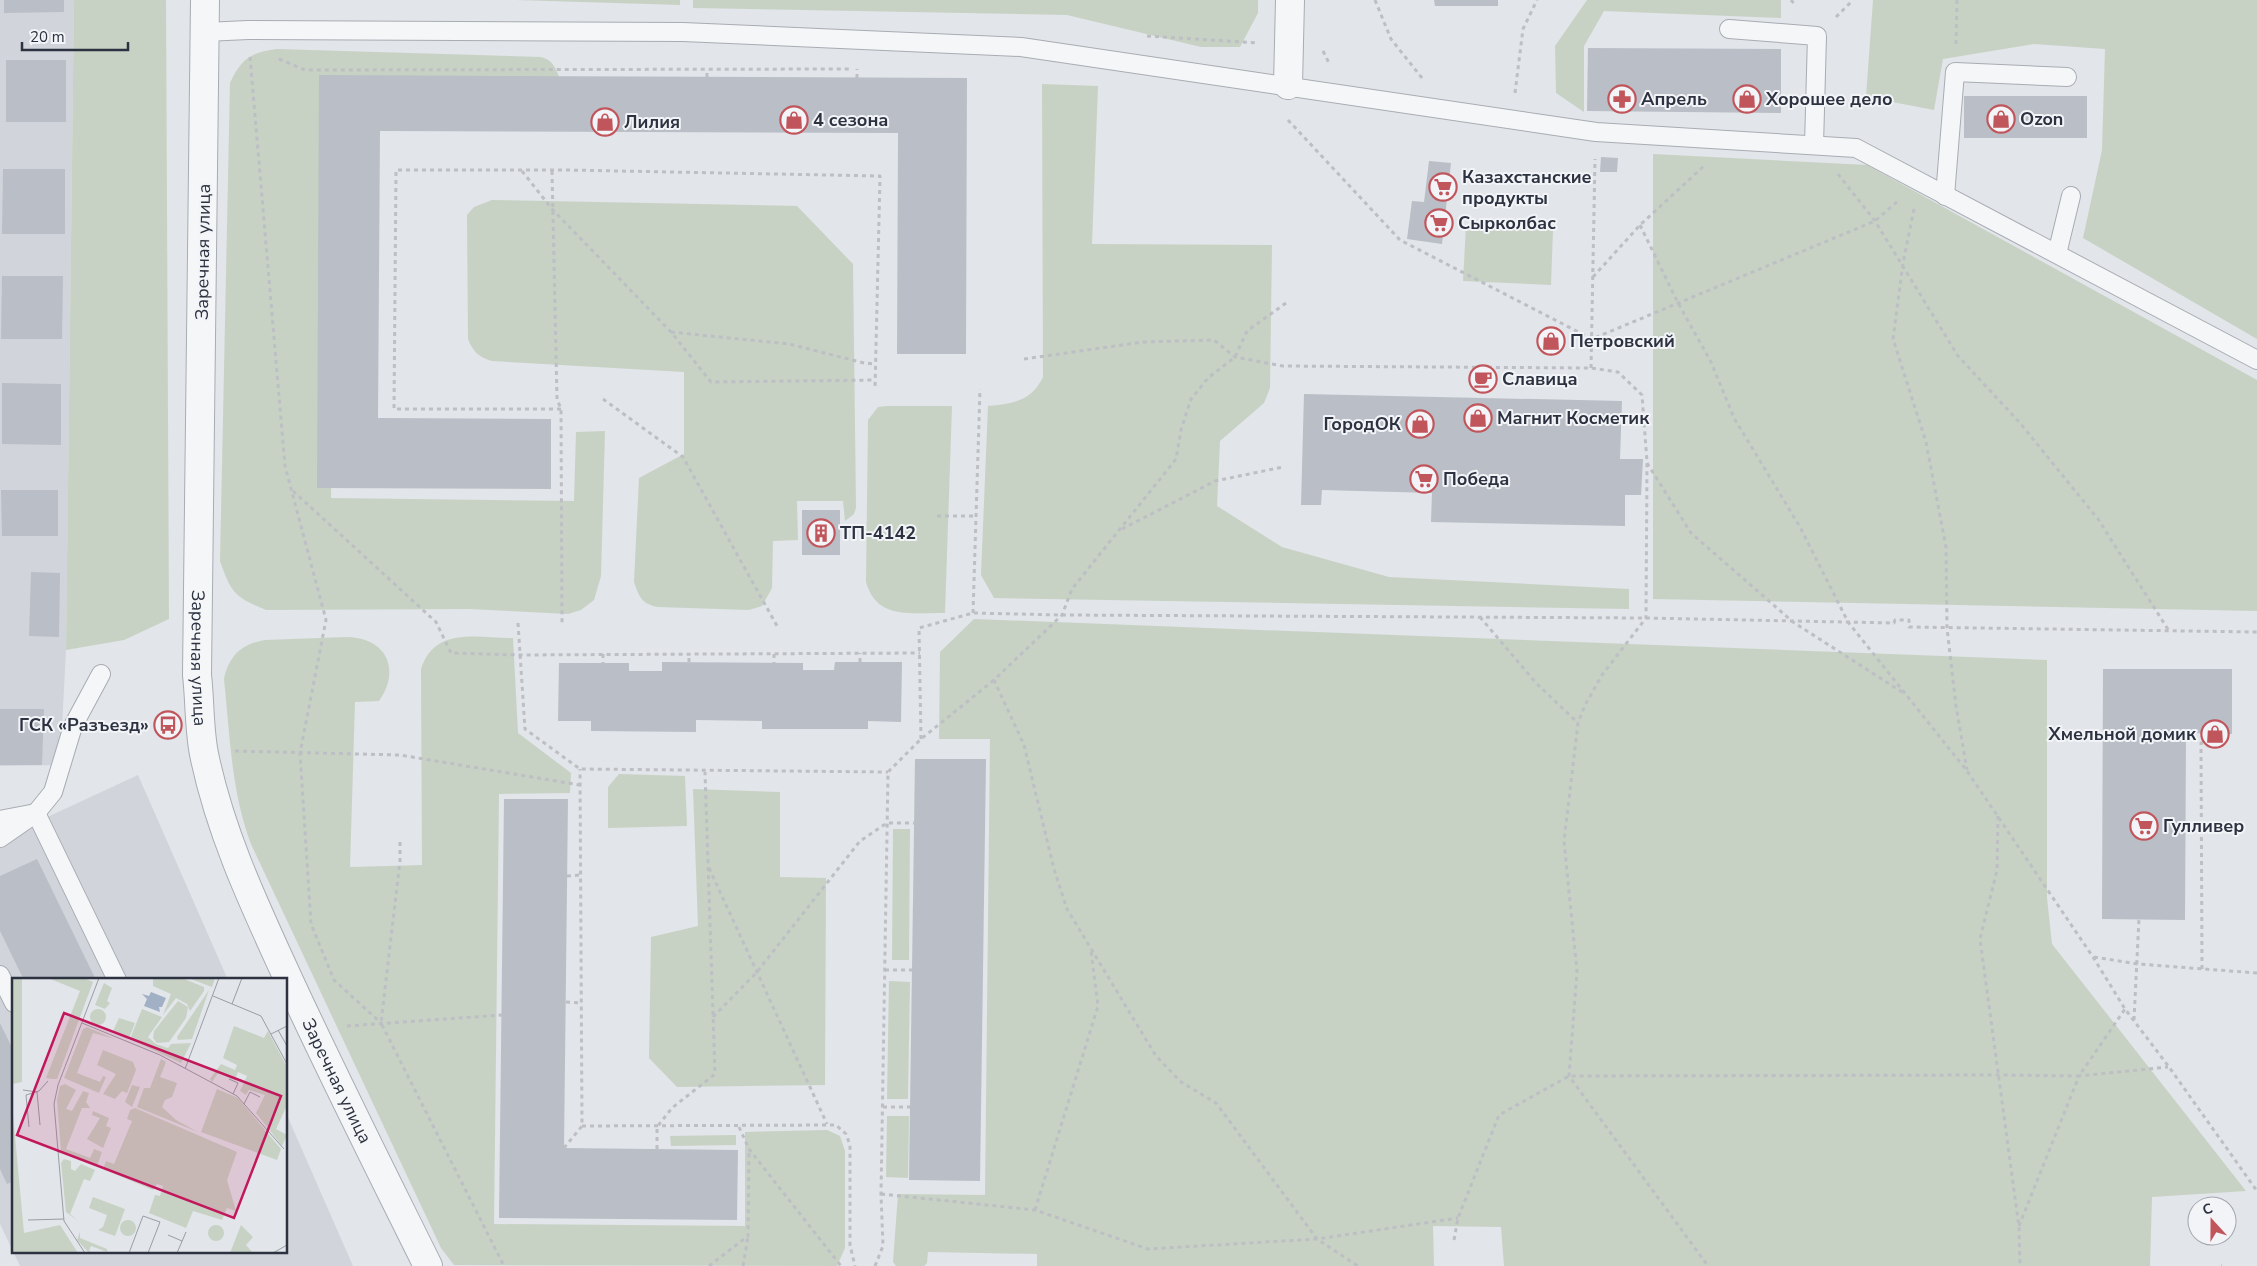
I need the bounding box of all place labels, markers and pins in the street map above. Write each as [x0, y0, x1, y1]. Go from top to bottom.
pharmacy icon: Апрель [1607, 84, 1637, 114]
shop icon: Хорошее дело [1732, 84, 1762, 114]
place label: Апрель [1641, 87, 1707, 111]
place label: Хорошее дело [1765, 87, 1893, 111]
shop icon: Ozon [1986, 104, 2016, 134]
shop icon: 4 сезона [779, 105, 809, 135]
shop icon: Лилия [590, 107, 620, 137]
place label: Ozon [2020, 107, 2063, 131]
place label: 4 сезона [813, 108, 888, 132]
place label: Лилия [624, 110, 680, 134]
place label: Казахстанские продукты [1462, 165, 1592, 210]
supermarket icon: Казахстанские продукты [1428, 172, 1458, 202]
supermarket icon: Сырколбас [1424, 208, 1454, 238]
place label: Сырколбас [1458, 211, 1556, 235]
shop icon: Петровский [1536, 326, 1566, 356]
place label: Петровский [1570, 329, 1675, 353]
cafe icon: Славица [1468, 364, 1498, 394]
place label: Славица [1502, 367, 1577, 391]
shop icon: Магнит Косметик [1463, 403, 1493, 433]
place label: Магнит Косметик [1497, 406, 1650, 430]
shop icon: ГородОК [1405, 409, 1435, 439]
place label: ГородОК [1323, 412, 1402, 436]
supermarket icon: Победа [1409, 464, 1439, 494]
place label: Победа [1443, 467, 1509, 491]
building icon: ТП-4142 [806, 518, 836, 548]
place label: ТП-4142 [840, 521, 916, 545]
bus stop icon: ГСК «Разъезд» [153, 710, 183, 740]
place label: ГСК «Разъезд» [19, 713, 149, 737]
shop icon: Хмельной домик [2200, 719, 2230, 749]
place label: Хмельной домик [2048, 722, 2197, 746]
supermarket icon: Гулливер [2129, 811, 2159, 841]
place label: Гулливер [2163, 814, 2244, 838]

